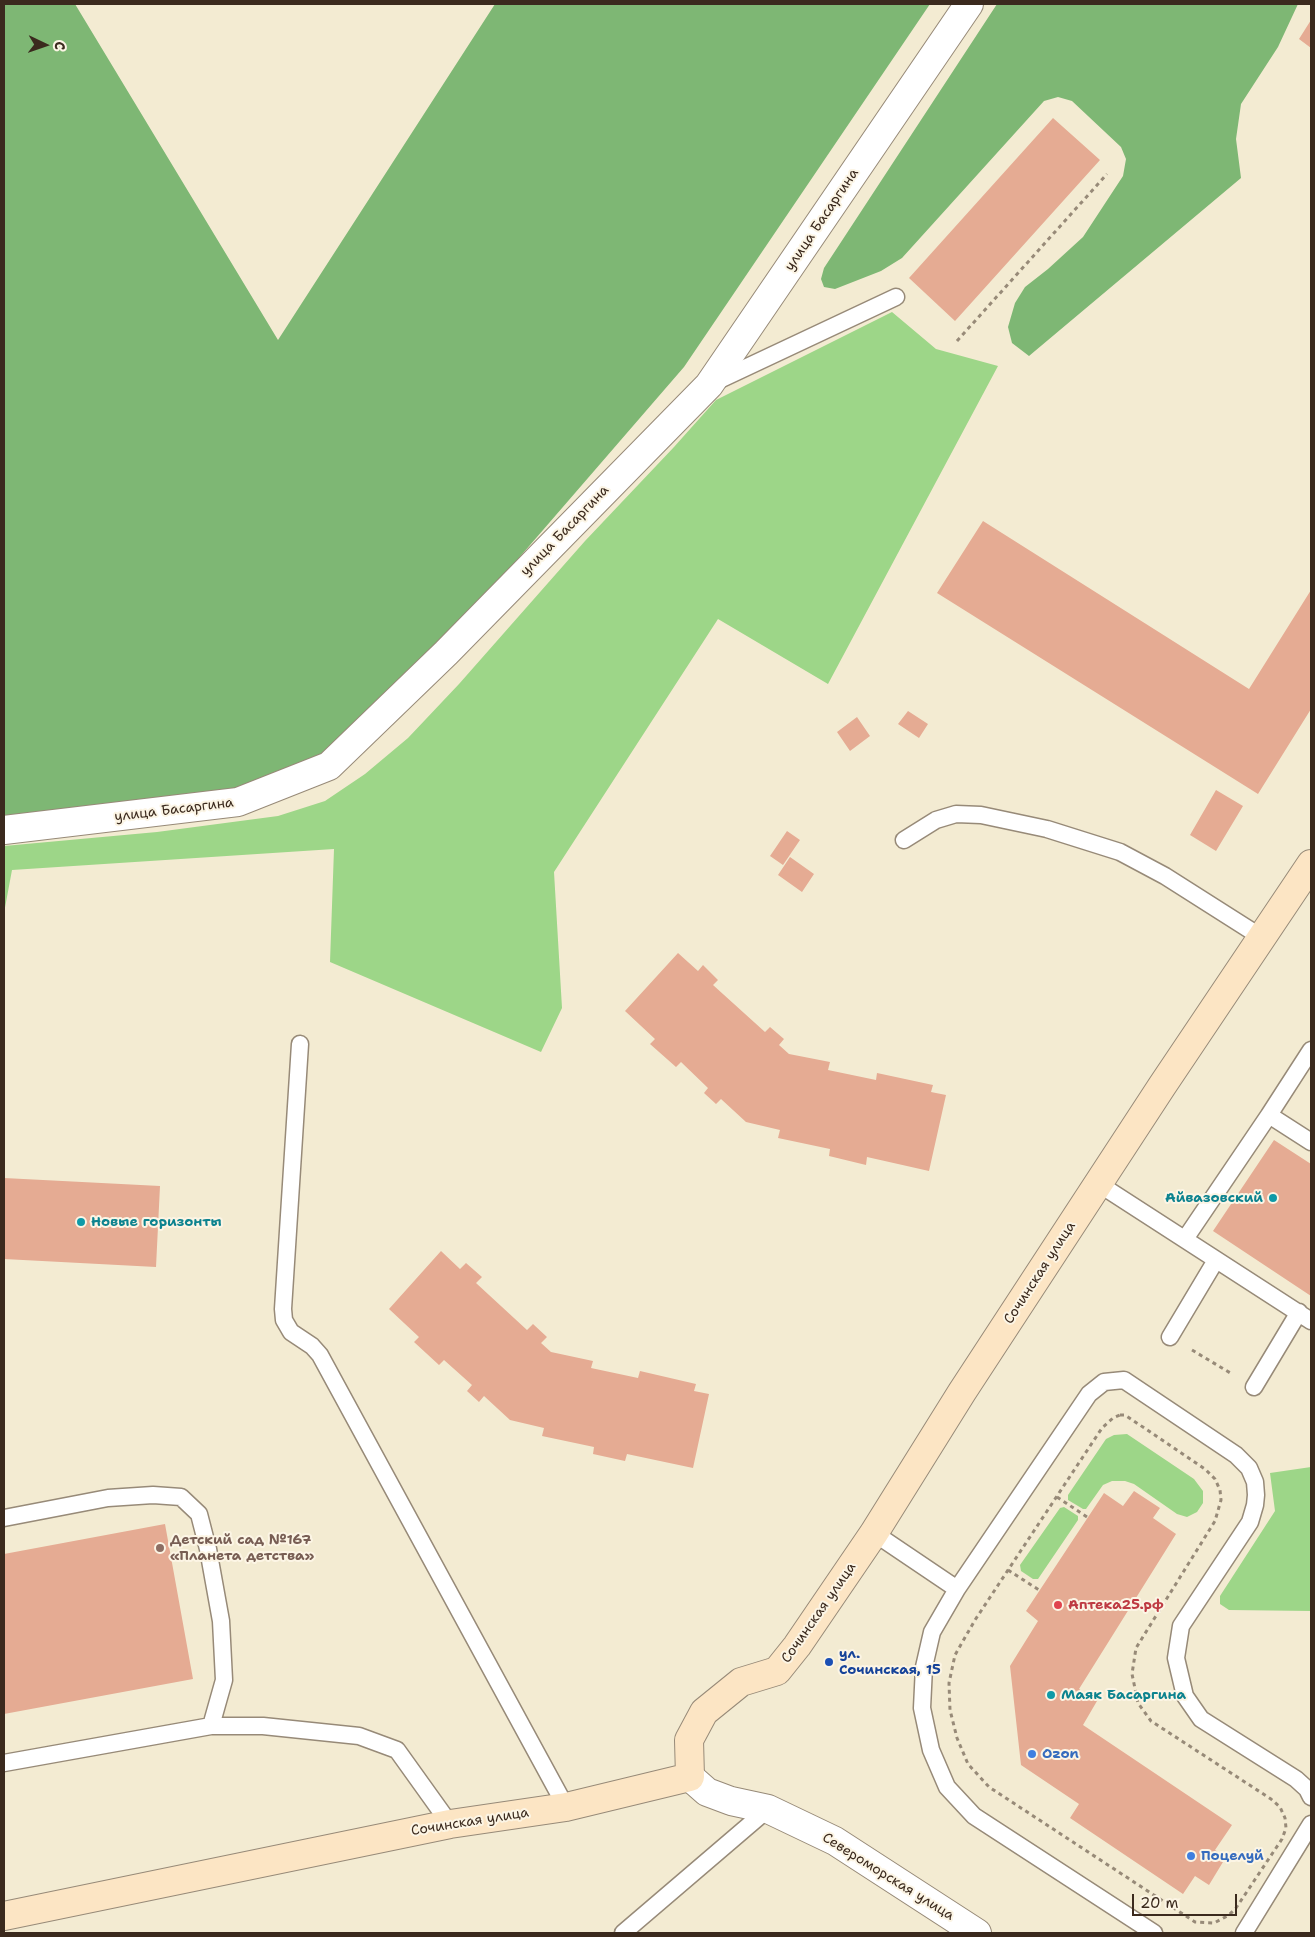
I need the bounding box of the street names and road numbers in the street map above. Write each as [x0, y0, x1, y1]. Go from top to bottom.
street label: улица Басаргина [782, 166, 862, 274]
street label: улица Басаргина [517, 482, 613, 580]
street label: улица Басаргина [114, 794, 234, 826]
street label: Сочинская улица [1001, 1219, 1079, 1327]
street label: Сочинская улица [778, 1559, 860, 1667]
street label: Сочинская улица [410, 1804, 530, 1840]
street label: Североморская улица [819, 1829, 957, 1925]

